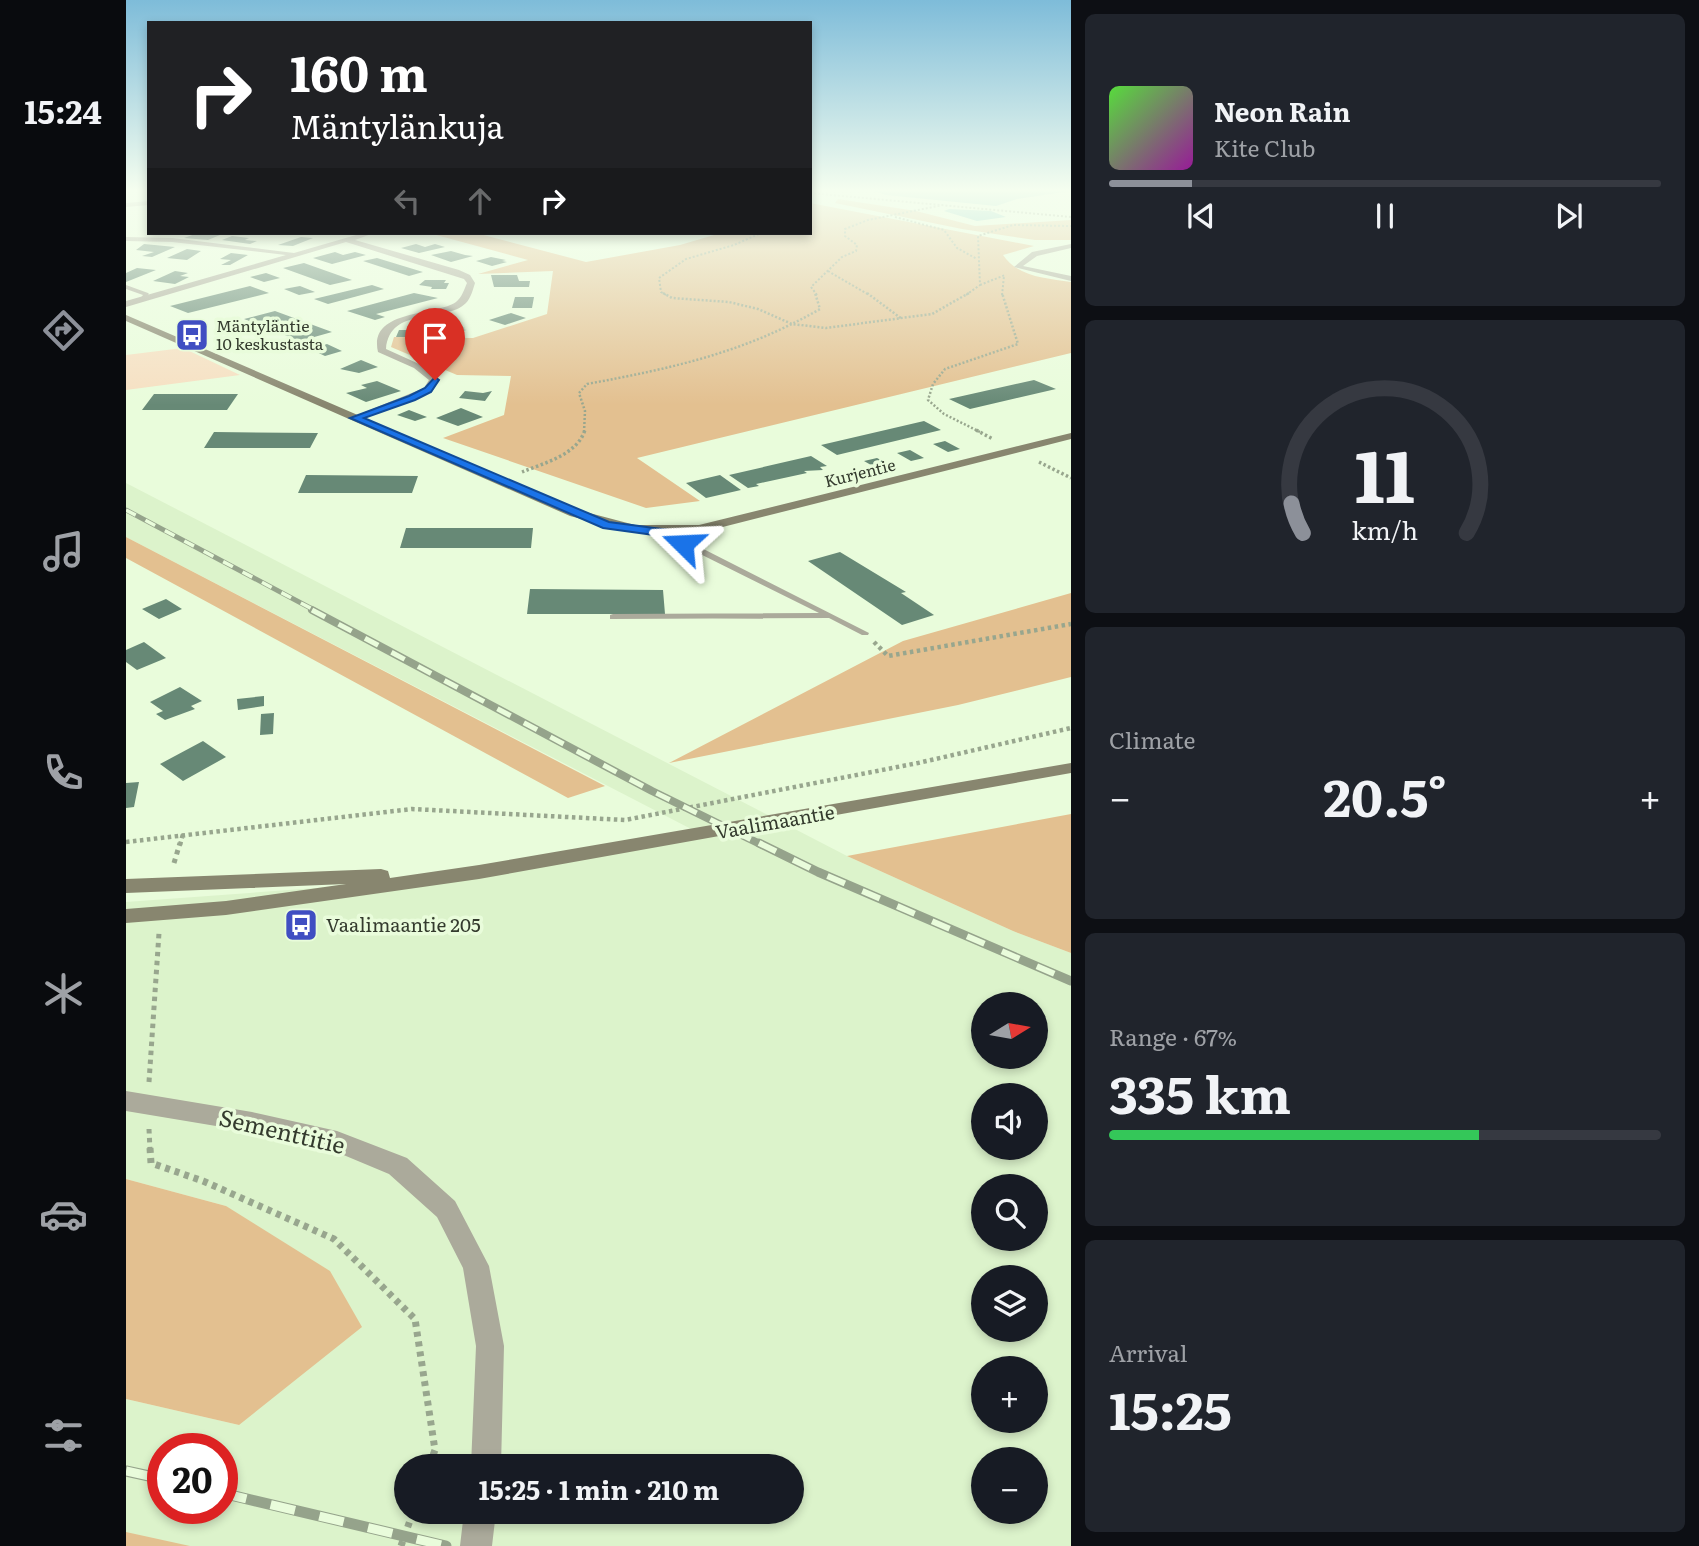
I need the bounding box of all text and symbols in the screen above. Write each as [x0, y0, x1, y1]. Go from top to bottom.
text: 160 m [290, 34, 428, 107]
icon: right [175, 49, 266, 140]
text: 15:24 [24, 86, 102, 134]
text: Neon Rain [1214, 91, 1351, 130]
text: Mäntylänkuja [290, 101, 504, 149]
text: Kite Club [1214, 130, 1315, 164]
icon: left [388, 182, 426, 220]
icon: ahead [461, 182, 499, 220]
icon: right [534, 182, 572, 220]
icon: previous [1182, 197, 1220, 235]
icon: pause [1366, 197, 1404, 235]
icon: next [1550, 197, 1588, 235]
icon: directions [39, 306, 88, 355]
pin [405, 308, 465, 380]
place label: Mäntyläntie 10 keskustasta [216, 313, 324, 355]
bus stop icon: Mäntyläntie 10 keskustasta [173, 316, 211, 354]
icon: arrive [416, 319, 454, 357]
text: 11 [1355, 417, 1415, 525]
street label: Kurjentie [822, 452, 898, 492]
position arrow [646, 507, 720, 581]
text: km/h [1352, 510, 1418, 547]
icon: music [39, 527, 88, 576]
text: Climate [1109, 722, 1195, 756]
icon: phone [39, 748, 88, 797]
text: 20.5° [1323, 756, 1447, 833]
text: − [1109, 767, 1131, 824]
text: + [1639, 767, 1661, 824]
street label: Vaalimaantie [713, 797, 837, 845]
bus stop icon: Vaalimaantie 205 [282, 906, 320, 944]
place label: Vaalimaantie 205 [326, 910, 481, 938]
icon: climate [39, 969, 88, 1018]
north arrow [971, 992, 1048, 1069]
map controls [971, 992, 1048, 1524]
text: Range · 67% [1109, 1019, 1237, 1053]
text: 335 km [1109, 1053, 1291, 1130]
button: sound [971, 1083, 1048, 1160]
street label: Sementtitie [216, 1099, 349, 1161]
button: search [971, 1174, 1048, 1251]
icon: car [39, 1190, 88, 1239]
button: layers [971, 1265, 1048, 1342]
text: Arrival [1109, 1335, 1188, 1369]
button: + [971, 1356, 1048, 1433]
text: 15:25 [1109, 1369, 1232, 1446]
icon: filters [39, 1411, 88, 1460]
speed limit sign: 20 [147, 1433, 238, 1524]
button: − [971, 1447, 1048, 1524]
text: 15:25 · 1 min · 210 m [479, 1469, 719, 1508]

